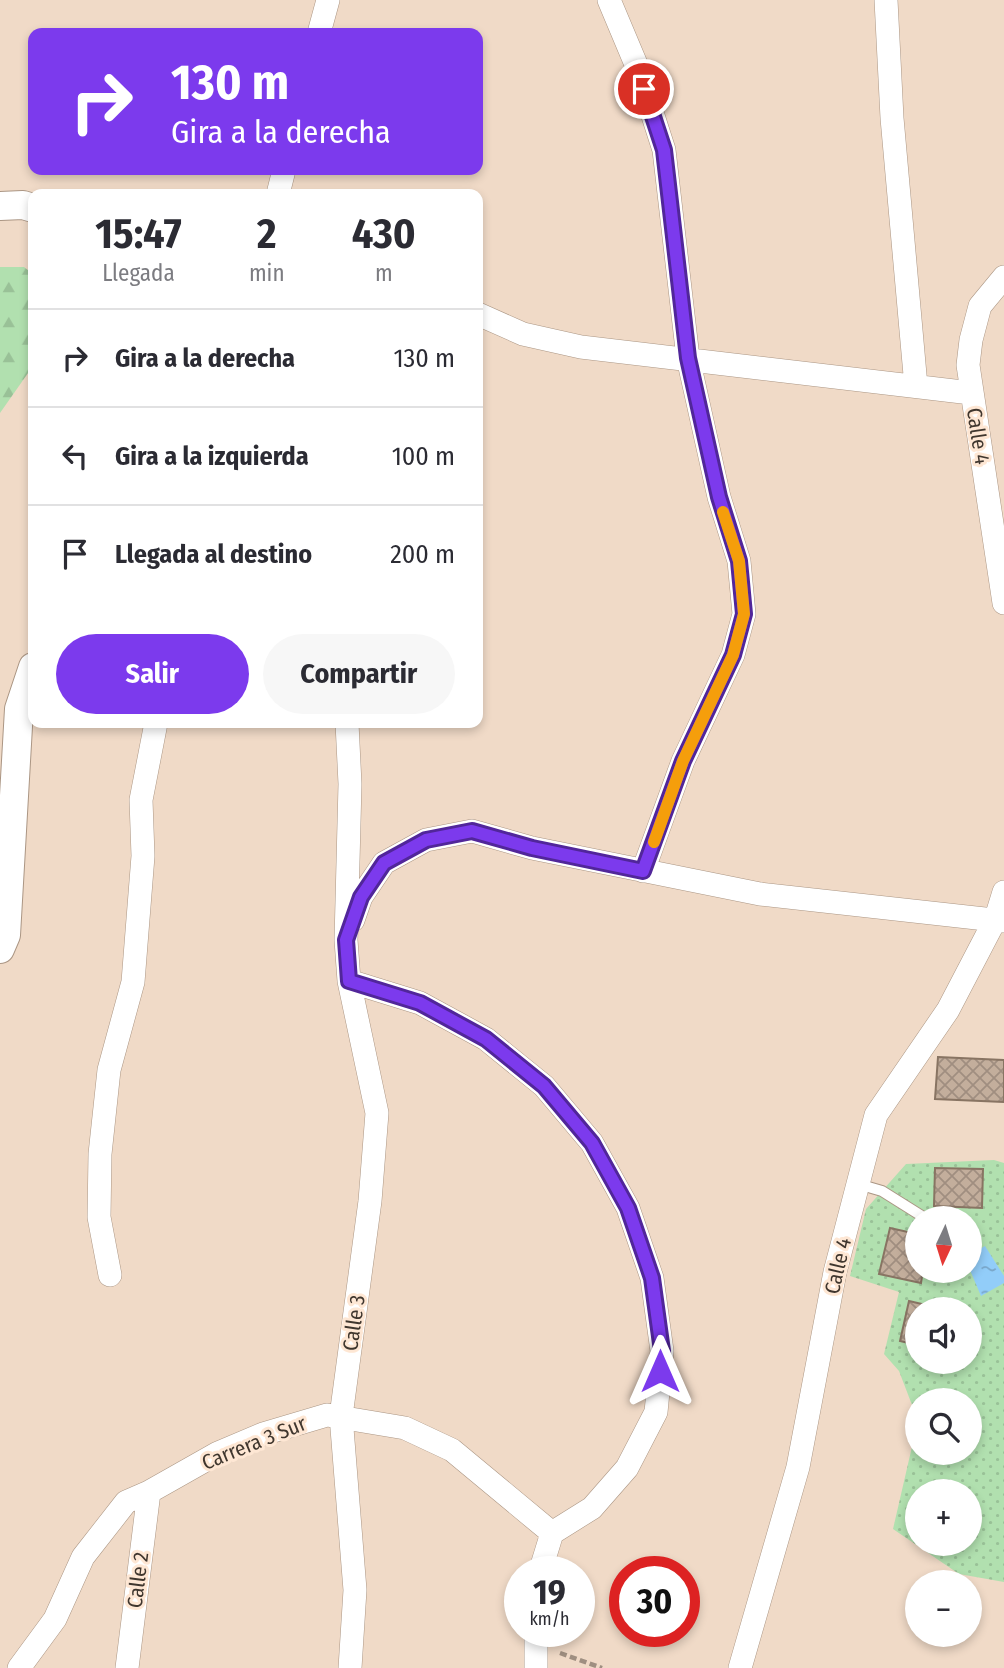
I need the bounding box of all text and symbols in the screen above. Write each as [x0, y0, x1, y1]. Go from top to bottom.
text: 130 m [171, 53, 289, 112]
icon: right [56, 56, 147, 147]
pin [614, 59, 674, 119]
icon: arrive [625, 70, 663, 108]
text: Gira a la derecha [171, 113, 391, 151]
text: 15:47 [95, 209, 182, 259]
text: 2 [257, 209, 276, 259]
text: 430 [352, 209, 416, 259]
text: Llegada [102, 259, 175, 287]
text: min [249, 259, 285, 287]
text: m [375, 259, 393, 287]
icon: right [56, 339, 94, 377]
text: Gira a la derecha [115, 343, 295, 374]
text: 130 m [393, 343, 455, 374]
street label: Calle 4 [961, 406, 995, 466]
icon: left [56, 437, 94, 475]
text: Gira a la izquierda [115, 441, 309, 472]
text: 100 m [392, 441, 455, 472]
icon: arrive [56, 535, 94, 573]
text: Llegada al destino [115, 539, 312, 570]
text: 200 m [390, 539, 455, 570]
button: Salir [56, 634, 249, 714]
button: Compartir [263, 634, 455, 714]
north arrow [905, 1206, 982, 1283]
map controls [905, 1206, 982, 1647]
street label: Calle 4 [819, 1235, 857, 1297]
street label: Calle 3 [337, 1293, 371, 1353]
button: sound [905, 1297, 982, 1374]
position arrow [623, 1334, 697, 1408]
button: search [905, 1388, 982, 1465]
street label: Carrera 3 Sur [198, 1410, 311, 1476]
button: + [905, 1479, 982, 1556]
street label: Calle 2 [122, 1551, 154, 1609]
speed limit sign: 30 [609, 1556, 700, 1647]
button: − [905, 1570, 982, 1647]
text: 19 [533, 1571, 566, 1613]
text: km/h [529, 1608, 570, 1630]

